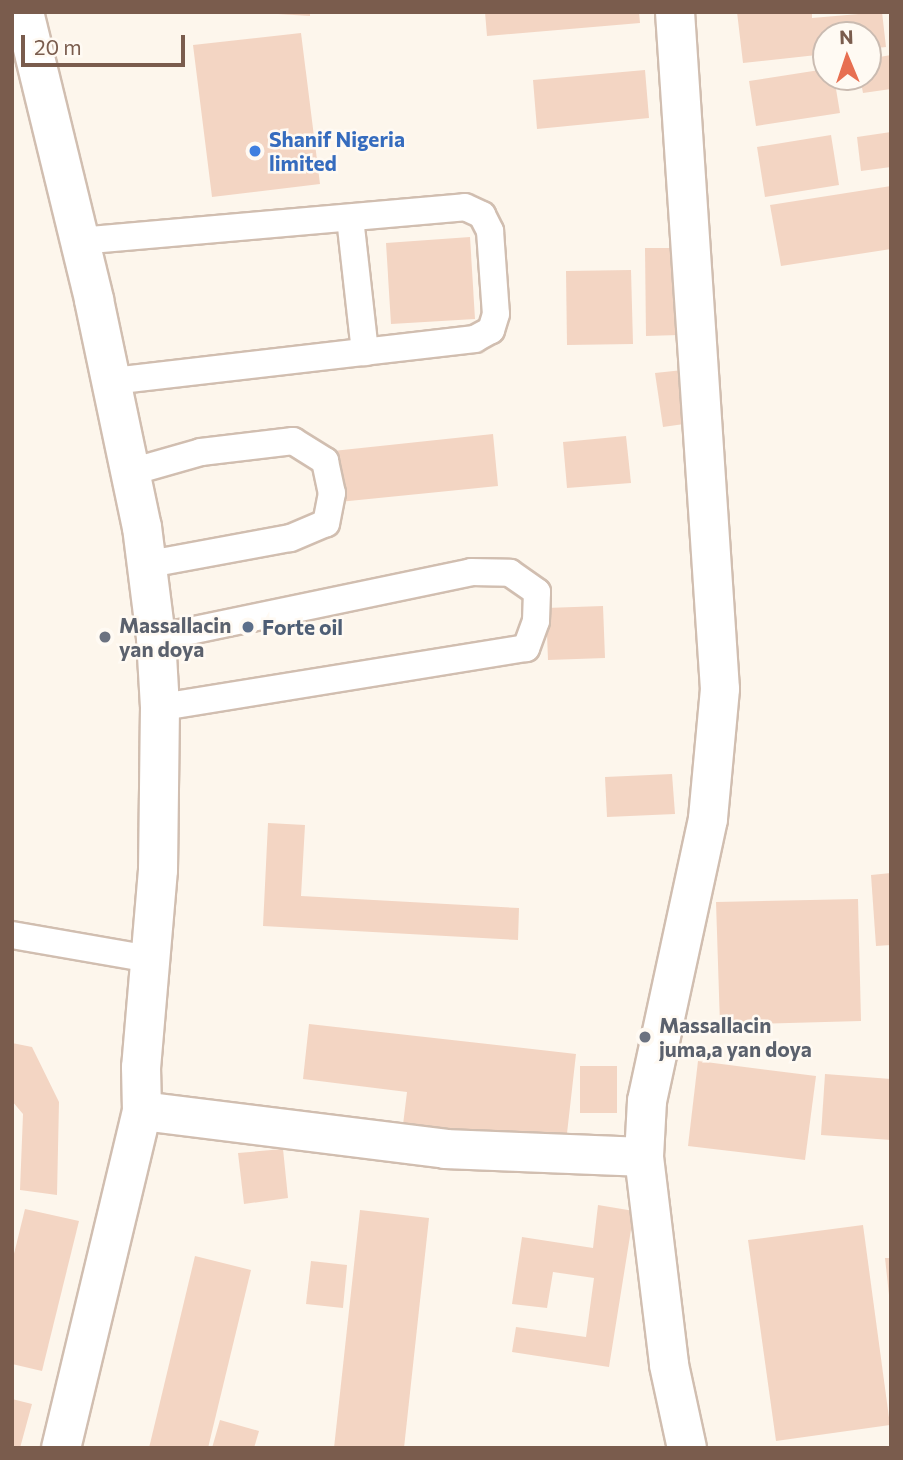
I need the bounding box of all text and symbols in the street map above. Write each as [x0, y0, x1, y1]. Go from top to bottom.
scale bar [24, 21, 189, 65]
north arrow [812, 21, 882, 91]
text: N [839, 25, 854, 48]
text: 20 m [34, 34, 82, 59]
place label: Shanif Nigeria limited [269, 126, 405, 176]
marker: Shanif Nigeria limited [247, 143, 263, 159]
place label: Massallacin yan doya [119, 612, 231, 662]
place label: Forte oil [262, 614, 343, 640]
marker: Forte oil [240, 619, 256, 635]
marker: Massallacin yan doya [97, 629, 113, 645]
place label: Massallacin juma,a yan doya [659, 1012, 812, 1062]
marker: Massallacin juma,a yan doya [637, 1029, 653, 1045]

